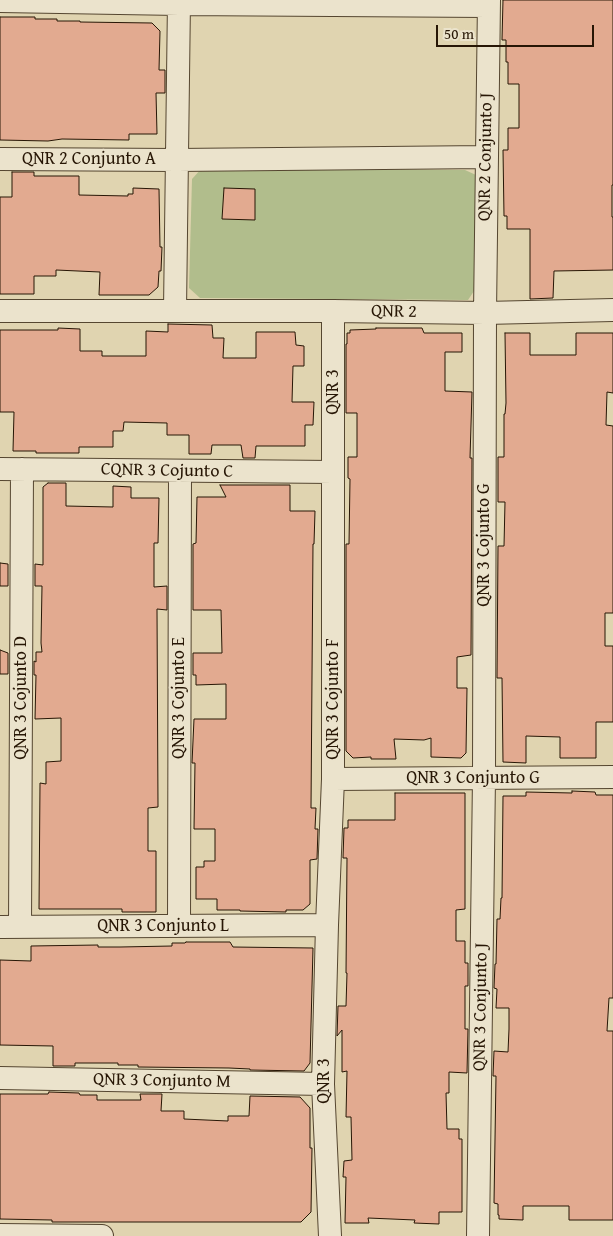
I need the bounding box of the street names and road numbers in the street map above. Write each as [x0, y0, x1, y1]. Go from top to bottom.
street label: QNR 2 Conjunto J [474, 93, 498, 221]
street label: QNR 2 Conjunto A [22, 148, 156, 170]
street label: QNR 2 [371, 301, 417, 323]
street label: QNR 3 [322, 369, 344, 415]
street label: CQNR 3 Cojunto C [101, 459, 233, 483]
street label: QNR 3 Cojunto G [473, 483, 495, 607]
street label: QNR 3 Cojunto D [10, 636, 32, 760]
street label: QNR 3 Cojunto E [168, 637, 190, 759]
street label: QNR 3 Cojunto F [322, 638, 344, 760]
street label: QNR 3 Conjunto G [406, 767, 540, 789]
street label: QNR 3 Conjunto L [97, 915, 229, 937]
street label: QNR 3 Conjunto J [469, 943, 493, 1071]
street label: QNR 3 [313, 1058, 335, 1104]
street label: QNR 3 Conjunto M [93, 1069, 231, 1093]

